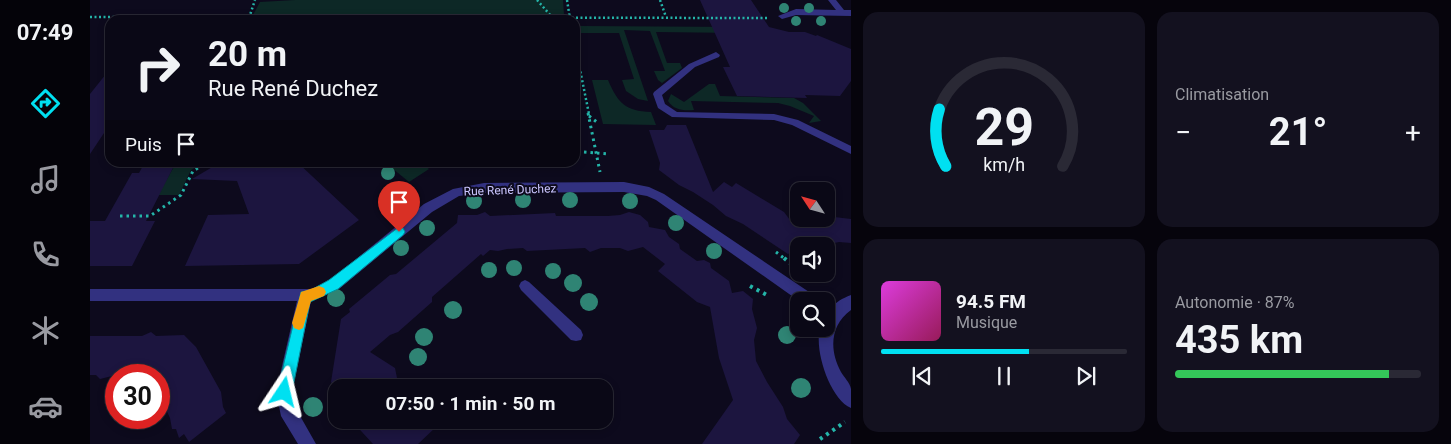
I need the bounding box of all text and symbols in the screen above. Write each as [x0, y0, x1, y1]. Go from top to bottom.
text: 07:49 [17, 20, 73, 45]
text: 20 m [208, 34, 287, 75]
icon: right [125, 35, 190, 100]
text: Rue René Duchez [208, 76, 378, 101]
text: Climatisation [1175, 85, 1269, 104]
icon: directions [28, 86, 63, 121]
text: 29 [974, 97, 1034, 158]
text: 21° [1269, 110, 1327, 154]
text: − [1175, 116, 1191, 149]
text: + [1405, 116, 1421, 149]
icon: arrive [172, 130, 200, 158]
text: Puis [125, 133, 162, 156]
text: km/h [983, 154, 1025, 175]
icon: music [28, 162, 63, 197]
pin [378, 181, 420, 232]
street label: Rue René Duchez [463, 181, 557, 199]
north arrow [790, 182, 835, 228]
map controls [790, 182, 835, 337]
icon: arrive [385, 188, 413, 216]
icon: phone [28, 237, 63, 272]
button: sound [790, 237, 835, 282]
text: 94.5 FM [956, 290, 1026, 313]
button: search [790, 292, 835, 337]
text: Autonomie · 87% [1175, 293, 1295, 312]
icon: climate [28, 313, 63, 348]
text: Musique [956, 313, 1017, 332]
text: 435 km [1175, 318, 1303, 362]
icon: previous [908, 362, 936, 390]
icon: pause [990, 362, 1018, 390]
icon: next [1072, 362, 1100, 390]
speed limit sign: 30 [105, 364, 170, 429]
position arrow [257, 365, 309, 417]
icon: car [28, 389, 63, 424]
text: 07:50 · 1 min · 50 m [385, 392, 556, 415]

